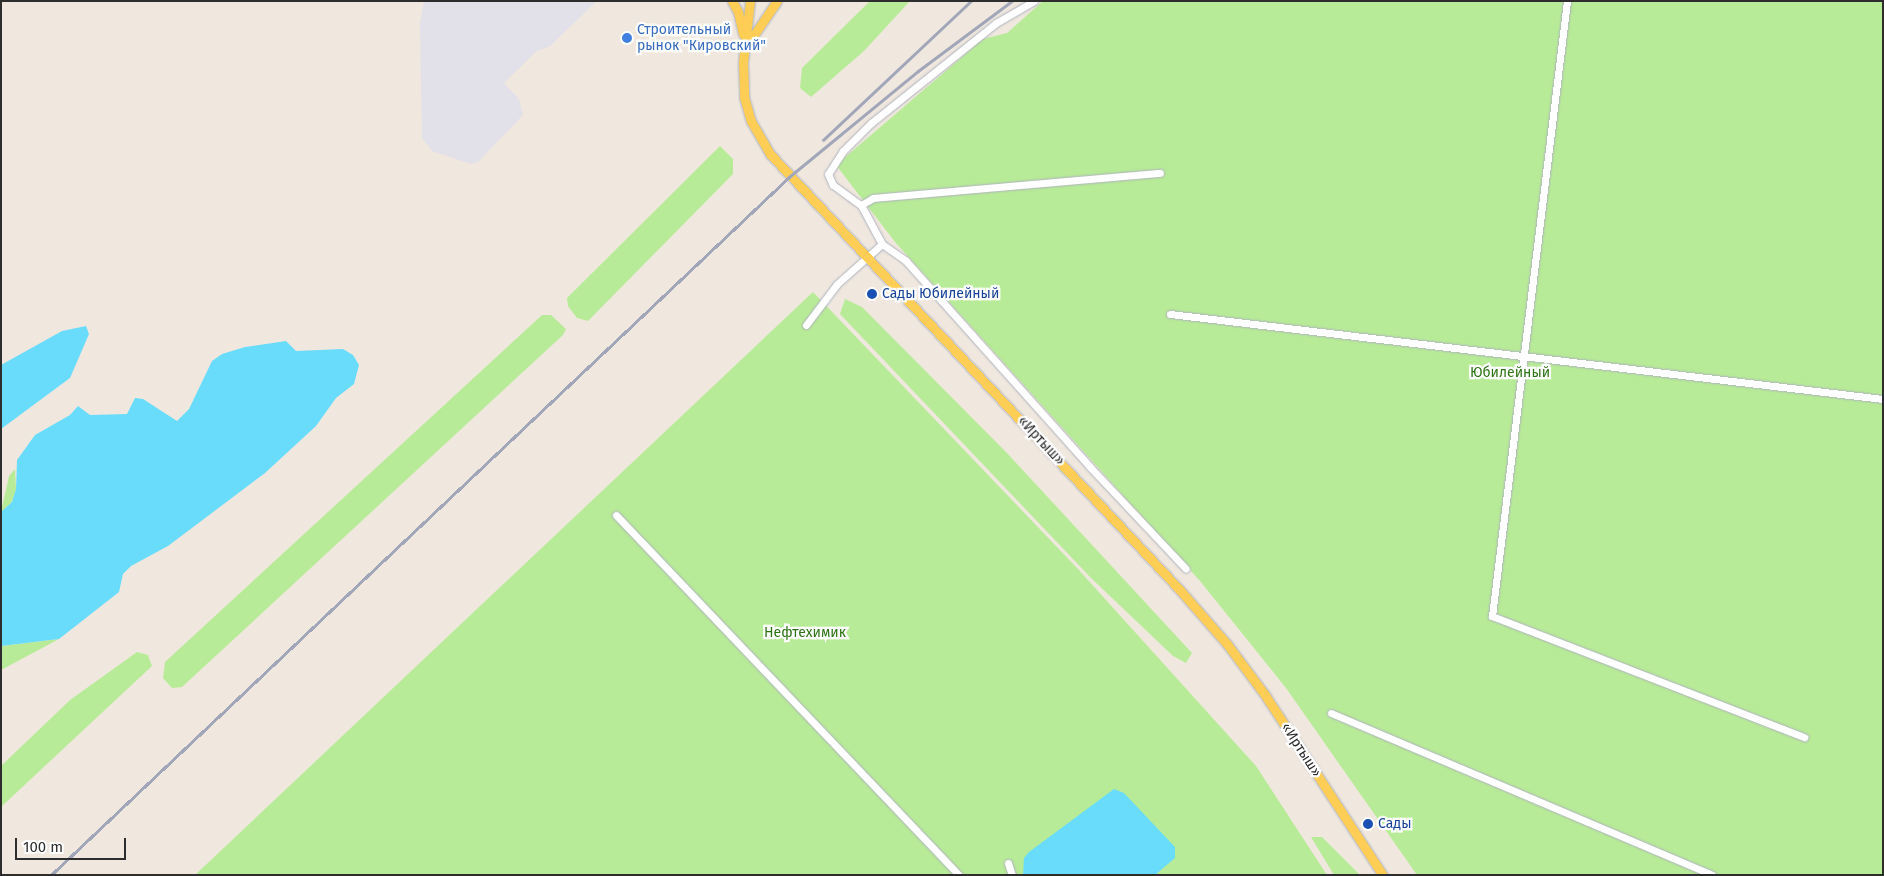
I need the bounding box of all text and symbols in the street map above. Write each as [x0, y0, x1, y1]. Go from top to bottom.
place label: Строительный рынок "Кировский" [637, 22, 766, 54]
marker: Строительный рынок "Кировский" [621, 32, 633, 44]
place label: Сады Юбилейный [882, 286, 999, 302]
marker: Сады Юбилейный [866, 288, 878, 300]
park label: Юбилейный [1470, 365, 1550, 381]
street label: «Иртыш» [1014, 413, 1068, 469]
park label: Нефтехимик [764, 625, 846, 641]
street label: «Иртыш» [1277, 720, 1325, 780]
place label: Сады [1378, 816, 1411, 832]
marker: Сады [1362, 818, 1374, 830]
scale bar [18, 828, 129, 860]
text: 100 m [23, 838, 63, 856]

